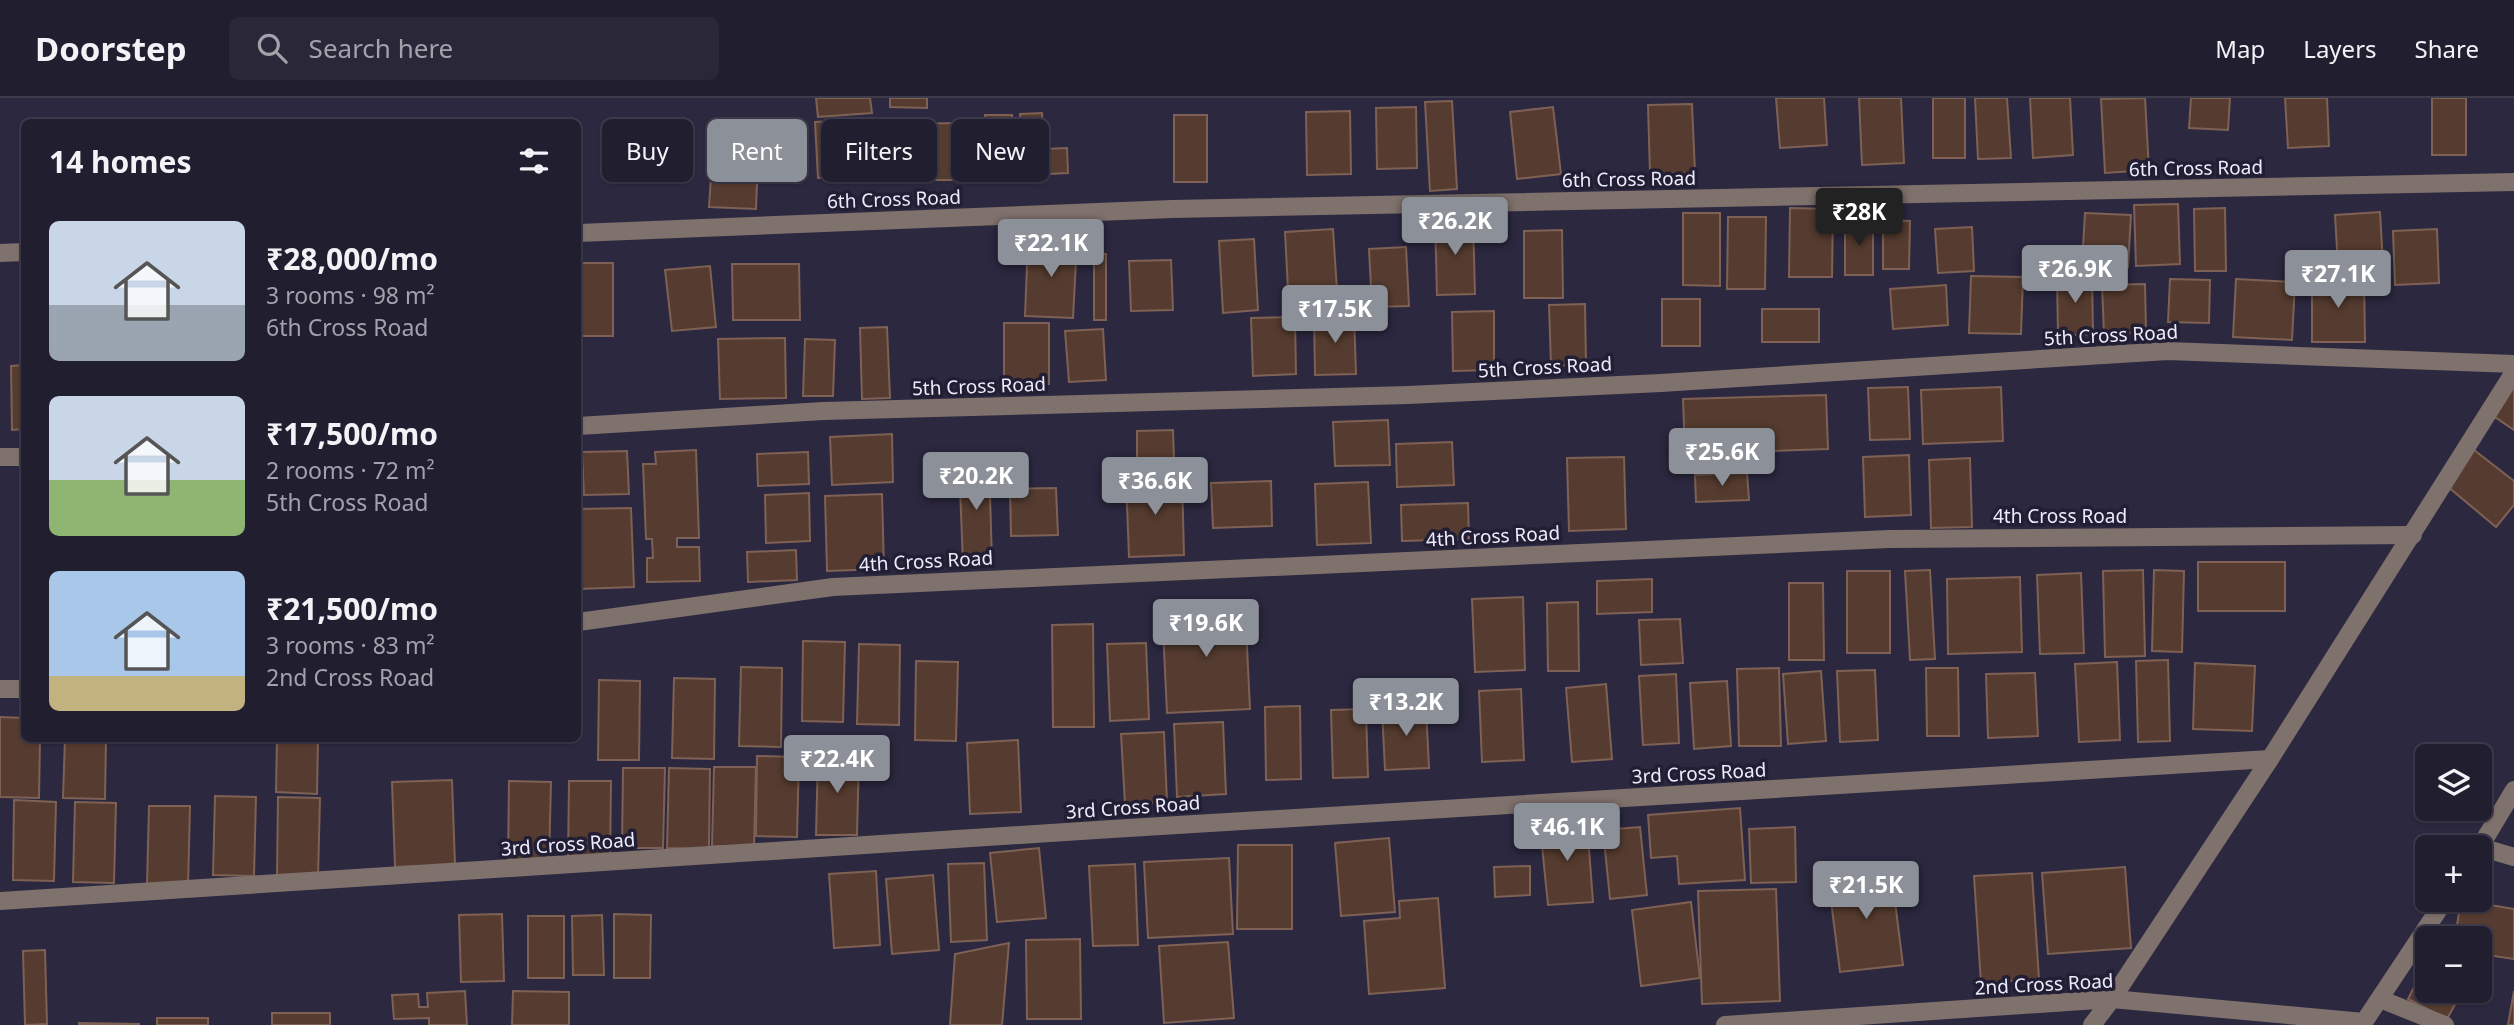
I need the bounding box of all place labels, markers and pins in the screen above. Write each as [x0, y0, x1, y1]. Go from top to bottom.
pin: ₹28K [1818, 188, 1900, 248]
pin: ₹26.2K [1398, 198, 1512, 257]
pin: ₹22.1K [994, 220, 1108, 279]
pin: ₹26.9K [2018, 246, 2132, 305]
pin: ₹27.1K [2281, 250, 2395, 310]
pin: ₹17.5K [1278, 286, 1392, 345]
pin: ₹25.6K [1665, 428, 1779, 488]
pin: ₹20.2K [919, 452, 1033, 512]
pin: ₹36.6K [1098, 458, 1212, 517]
pin: ₹19.6K [1149, 600, 1263, 659]
pin: ₹13.2K [1349, 678, 1463, 738]
pin: ₹22.4K [780, 736, 894, 795]
pin: ₹46.1K [1510, 804, 1624, 863]
pin: ₹21.5K [1809, 862, 1923, 921]

